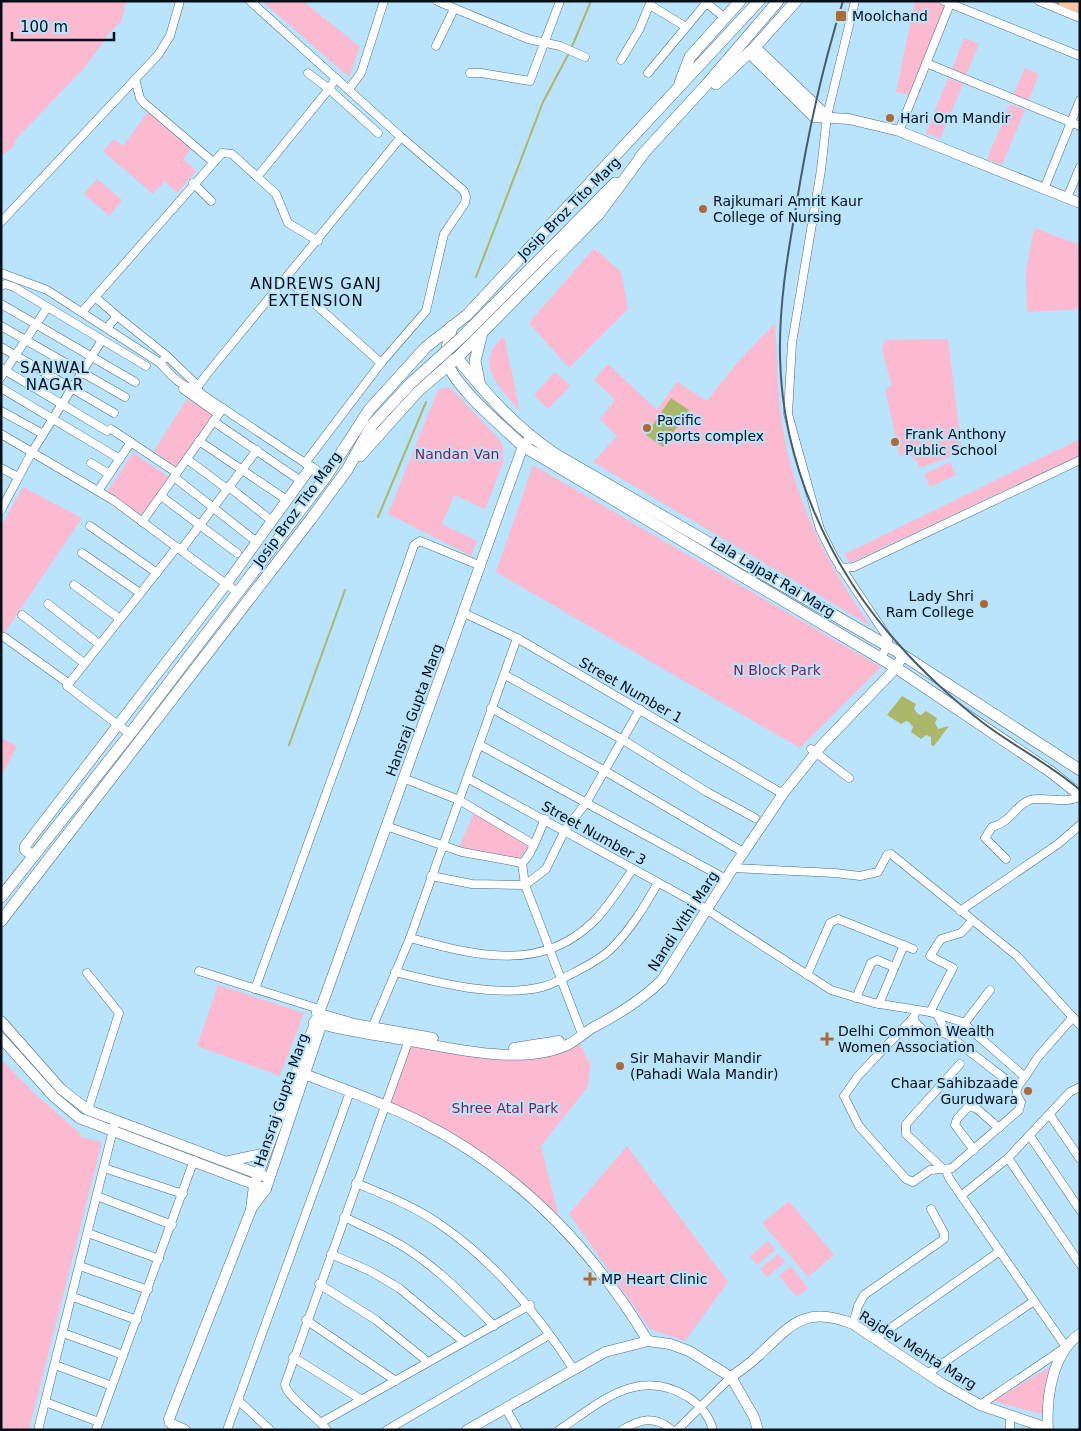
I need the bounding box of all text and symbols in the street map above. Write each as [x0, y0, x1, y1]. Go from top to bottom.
place label: Moolchand [852, 8, 928, 24]
marker: Moolchand [834, 9, 848, 23]
scale bar [12, 10, 115, 42]
text: 100 m [20, 18, 68, 36]
place label: Hari Om Mandir [900, 110, 1011, 126]
marker: Hari Om Mandir [884, 112, 896, 124]
street label: Josip Broz Tito Marg [514, 153, 624, 263]
place label: Rajkumari Amrit Kaur College of Nursing [713, 193, 863, 225]
marker: Rajkumari Amrit Kaur College of Nursing [697, 203, 709, 215]
district label: ANDREWS GANJ EXTENSION [250, 275, 382, 310]
district label: SANWAL NAGAR [20, 359, 90, 394]
place label: Pacific sports complex [657, 412, 764, 444]
marker: Pacific sports complex [641, 422, 653, 434]
place label: Frank Anthony Public School [905, 426, 1006, 458]
marker: Frank Anthony Public School [889, 436, 901, 448]
park label: Nandan Van [415, 446, 499, 462]
street label: Josip Broz Tito Marg [249, 448, 344, 570]
street label: Lala Lajpat Rai Marg [708, 533, 838, 621]
place label: Lady Shri Ram College [886, 588, 974, 620]
marker: Lady Shri Ram College [978, 598, 990, 610]
street label: Hansraj Gupta Marg [383, 641, 445, 779]
street label: Street Number 1 [577, 654, 685, 726]
park label: N Block Park [733, 662, 822, 678]
street label: Street Number 3 [539, 798, 649, 868]
street label: Nandi Vithi Marg [645, 868, 721, 974]
place label: Delhi Common Wealth Women Association [838, 1023, 994, 1055]
street label: Hansraj Gupta Marg [251, 1031, 311, 1169]
marker: Delhi Common Wealth Women Association [820, 1032, 834, 1046]
place label: Sir Mahavir Mandir (Pahadi Wala Mandir) [630, 1050, 779, 1082]
marker: Sir Mahavir Mandir (Pahadi Wala Mandir) [614, 1060, 626, 1072]
place label: Chaar Sahibzaade Gurudwara [891, 1075, 1018, 1107]
marker: Chaar Sahibzaade Gurudwara [1022, 1085, 1034, 1097]
park label: Shree Atal Park [452, 1100, 559, 1116]
place label: MP Heart Clinic [601, 1271, 707, 1287]
marker: MP Heart Clinic [583, 1272, 597, 1286]
street label: Rajdev Mehta Marg [856, 1307, 980, 1393]

